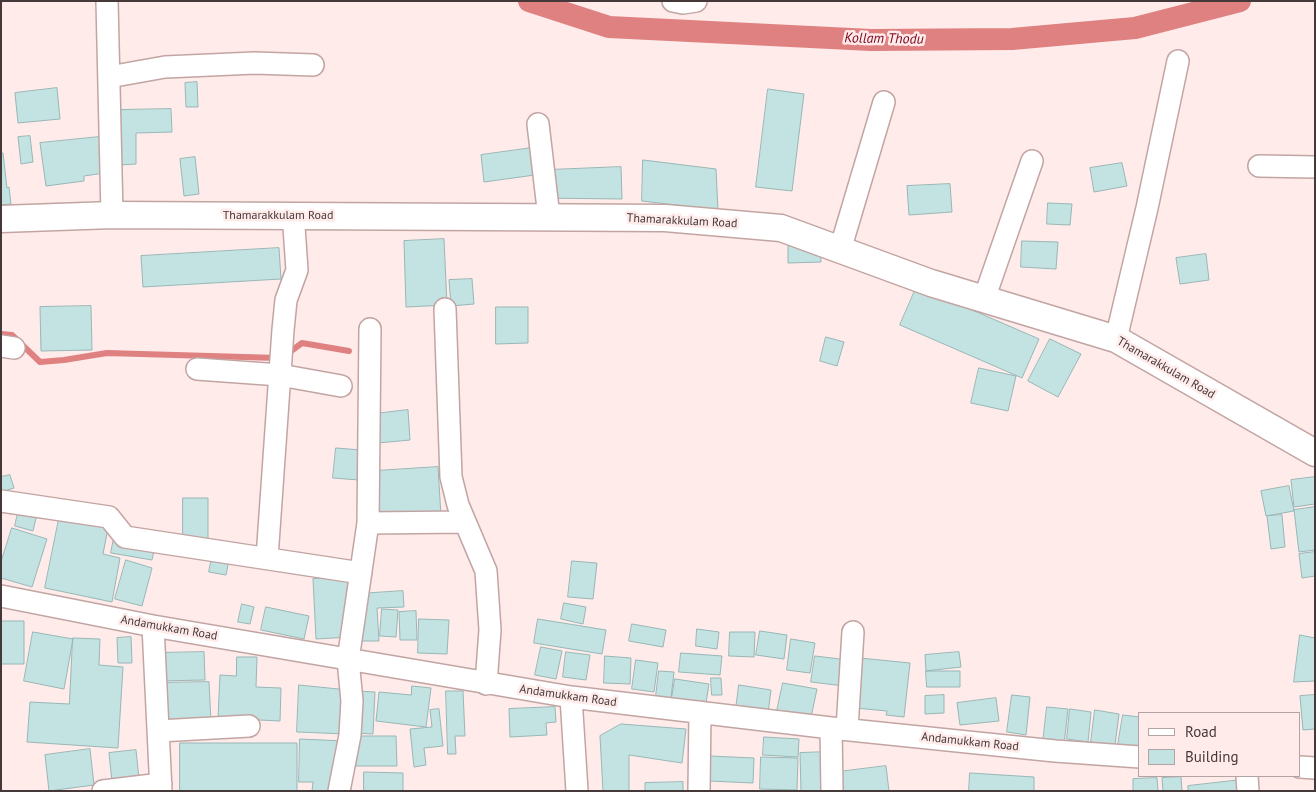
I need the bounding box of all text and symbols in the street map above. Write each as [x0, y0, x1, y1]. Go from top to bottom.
water label: Kollam Thodu [844, 30, 924, 48]
street label: Thamarakkulam Road [223, 209, 333, 223]
street label: Thamarakkulam Road [626, 211, 738, 231]
street label: Thamarakkulam Road [1114, 334, 1218, 402]
street label: Andamukkam Road [119, 612, 219, 644]
street label: Andamukkam Road [518, 682, 618, 710]
legend [1138, 712, 1301, 777]
text: Road [1185, 722, 1217, 741]
street label: Andamukkam Road [921, 730, 1019, 754]
text: Building [1185, 747, 1239, 766]

